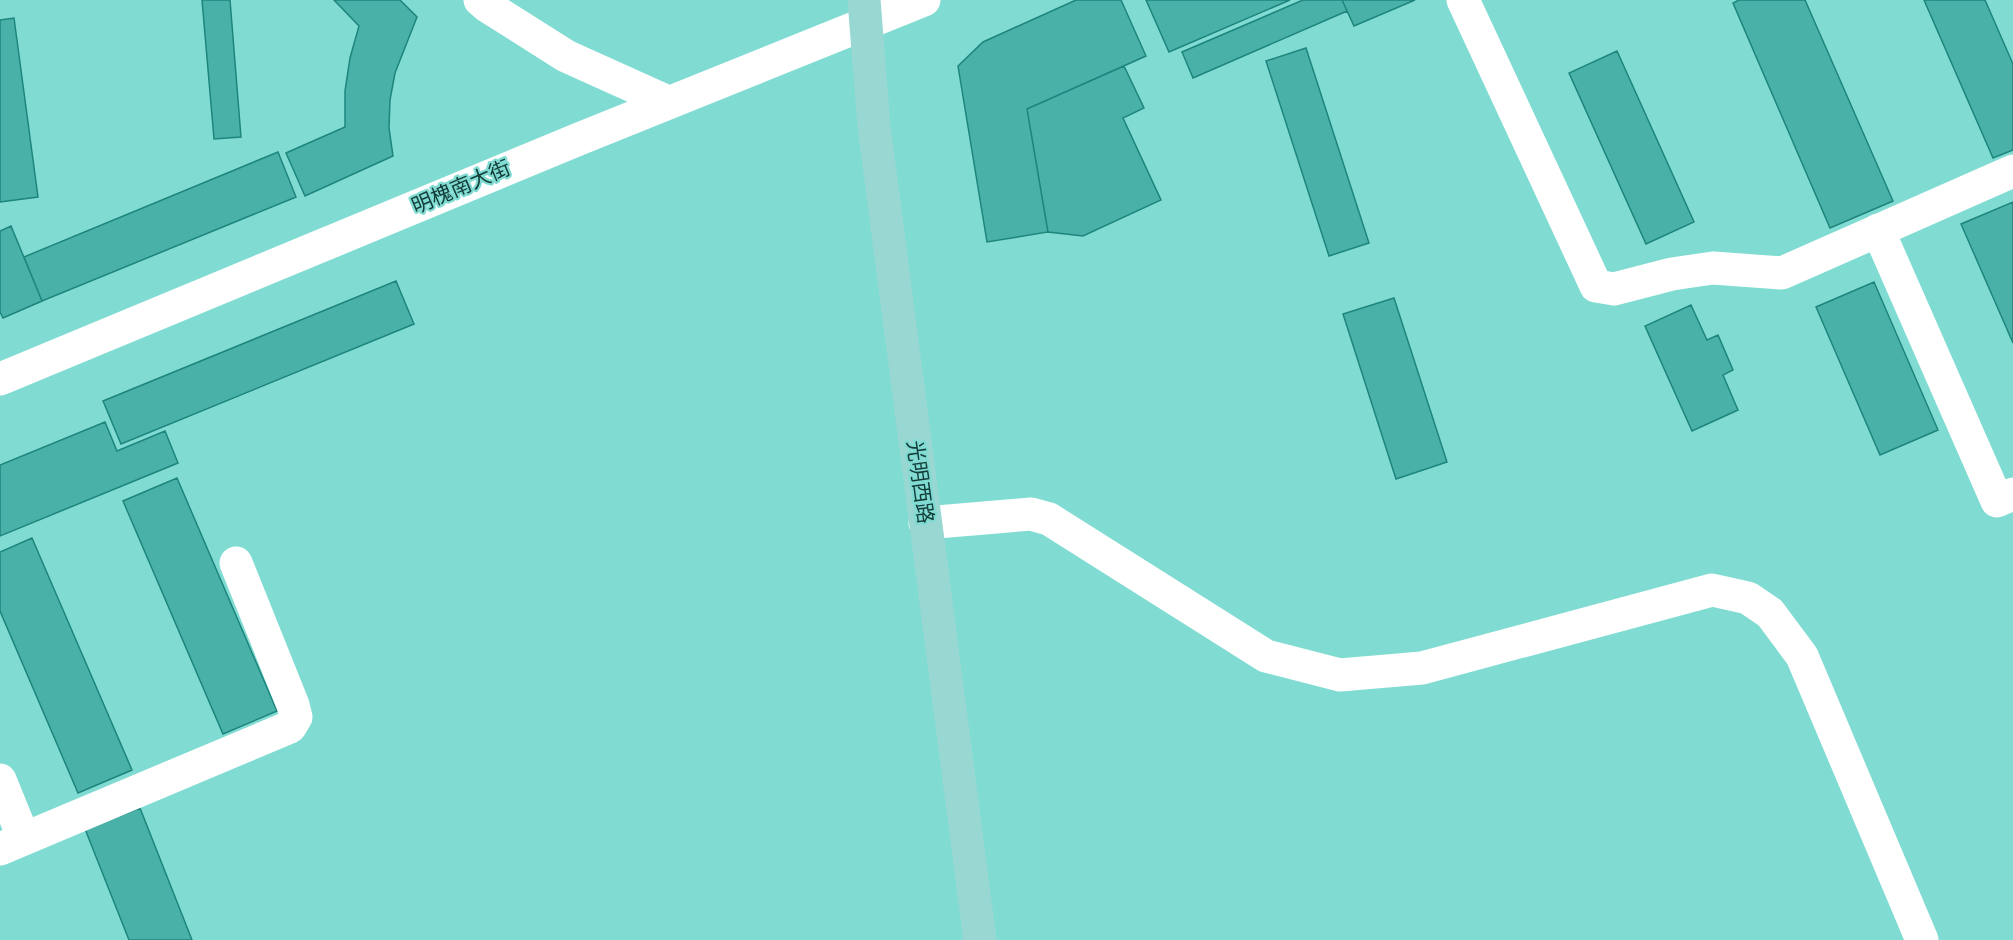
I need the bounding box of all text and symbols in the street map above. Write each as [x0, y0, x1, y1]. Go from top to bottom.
street label: 明槐南大街 [408, 155, 514, 219]
street label: 光明西路 [902, 439, 939, 525]

